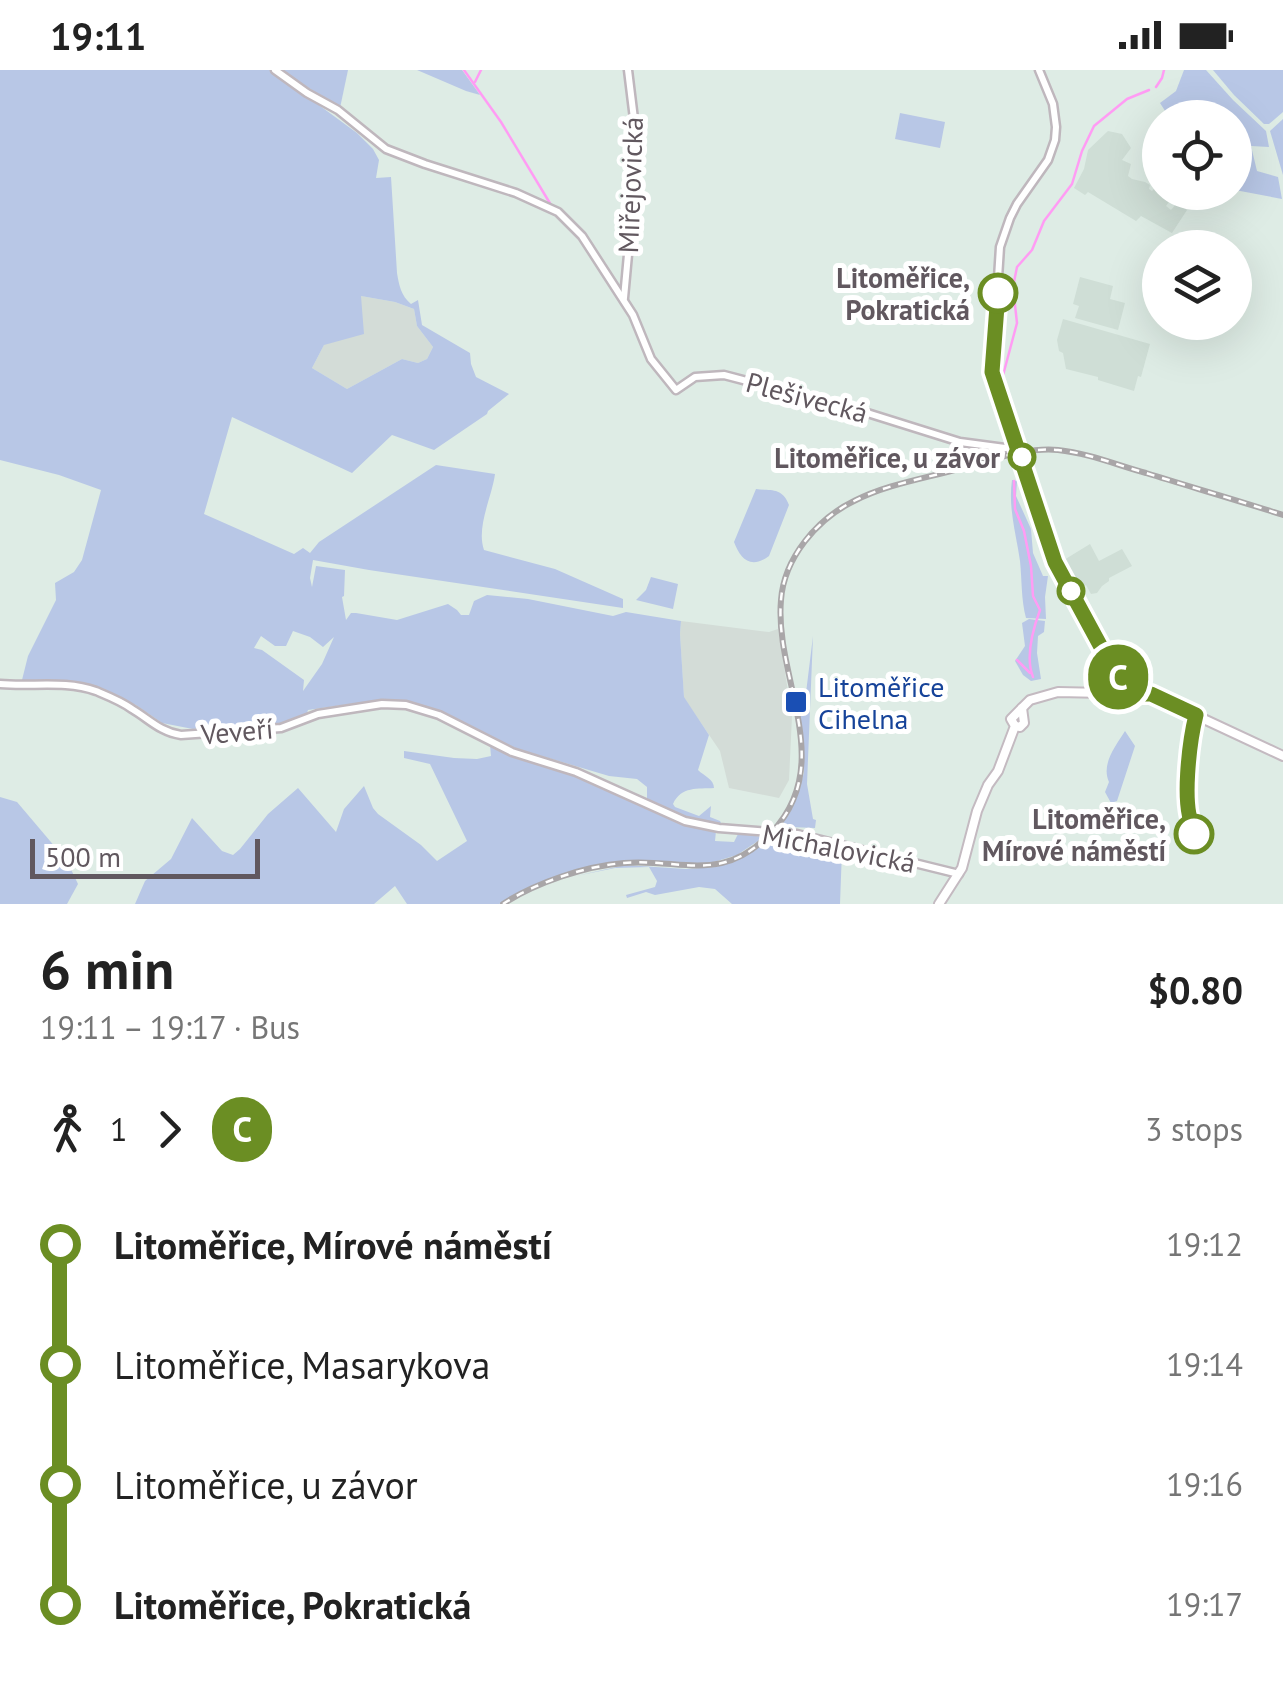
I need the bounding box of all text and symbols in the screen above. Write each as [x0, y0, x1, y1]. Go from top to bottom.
text: 19:11 [50, 11, 146, 60]
map controls [1142, 100, 1252, 340]
button: locate [1142, 100, 1252, 210]
street label: Miřejovická [609, 116, 651, 254]
button: layers [1142, 230, 1252, 340]
place label: Litoměřice, Pokratická [836, 259, 970, 328]
marker: Litoměřice, Pokratická [979, 274, 1017, 312]
street label: Plešivecká [742, 363, 872, 431]
place label: Litoměřice, u závor [774, 439, 1000, 476]
marker: Litoměřice, u závor [1009, 444, 1035, 470]
unlabelled marker [1058, 578, 1084, 604]
line badge: C [1086, 644, 1150, 710]
text: C [1108, 654, 1128, 700]
place label: Litoměřice Cihelna [818, 668, 944, 737]
marker: Litoměřice Cihelna [783, 689, 809, 715]
street label: Veveří [198, 709, 275, 753]
place label: Litoměřice, Mírové náměstí [982, 800, 1166, 869]
street label: Michalovická [759, 815, 919, 881]
marker: Litoměřice, Mírové náměstí [1175, 815, 1213, 853]
scale bar [30, 834, 260, 878]
text: 500 m [45, 838, 121, 875]
text: 6 min [40, 933, 174, 1004]
text: $0.80 [1147, 965, 1243, 1014]
text: 19:11 – 19:17 · Bus [40, 1006, 300, 1048]
icon: walk [40, 1102, 95, 1157]
icon: forward [142, 1102, 197, 1157]
text: C [232, 1106, 252, 1152]
text: 1 [110, 1108, 127, 1150]
text: 3 stops [1145, 1108, 1243, 1150]
text: Litoměřice, Mírové náměstí [114, 1220, 552, 1269]
text: 19:12 [1166, 1223, 1243, 1265]
text: Litoměřice, Masarykova [114, 1340, 490, 1389]
text: 19:14 [1166, 1343, 1243, 1385]
text: Litoměřice, u závor [114, 1460, 418, 1509]
text: 19:16 [1166, 1463, 1243, 1505]
text: Litoměřice, Pokratická [114, 1580, 471, 1629]
text: 19:17 [1166, 1583, 1243, 1625]

